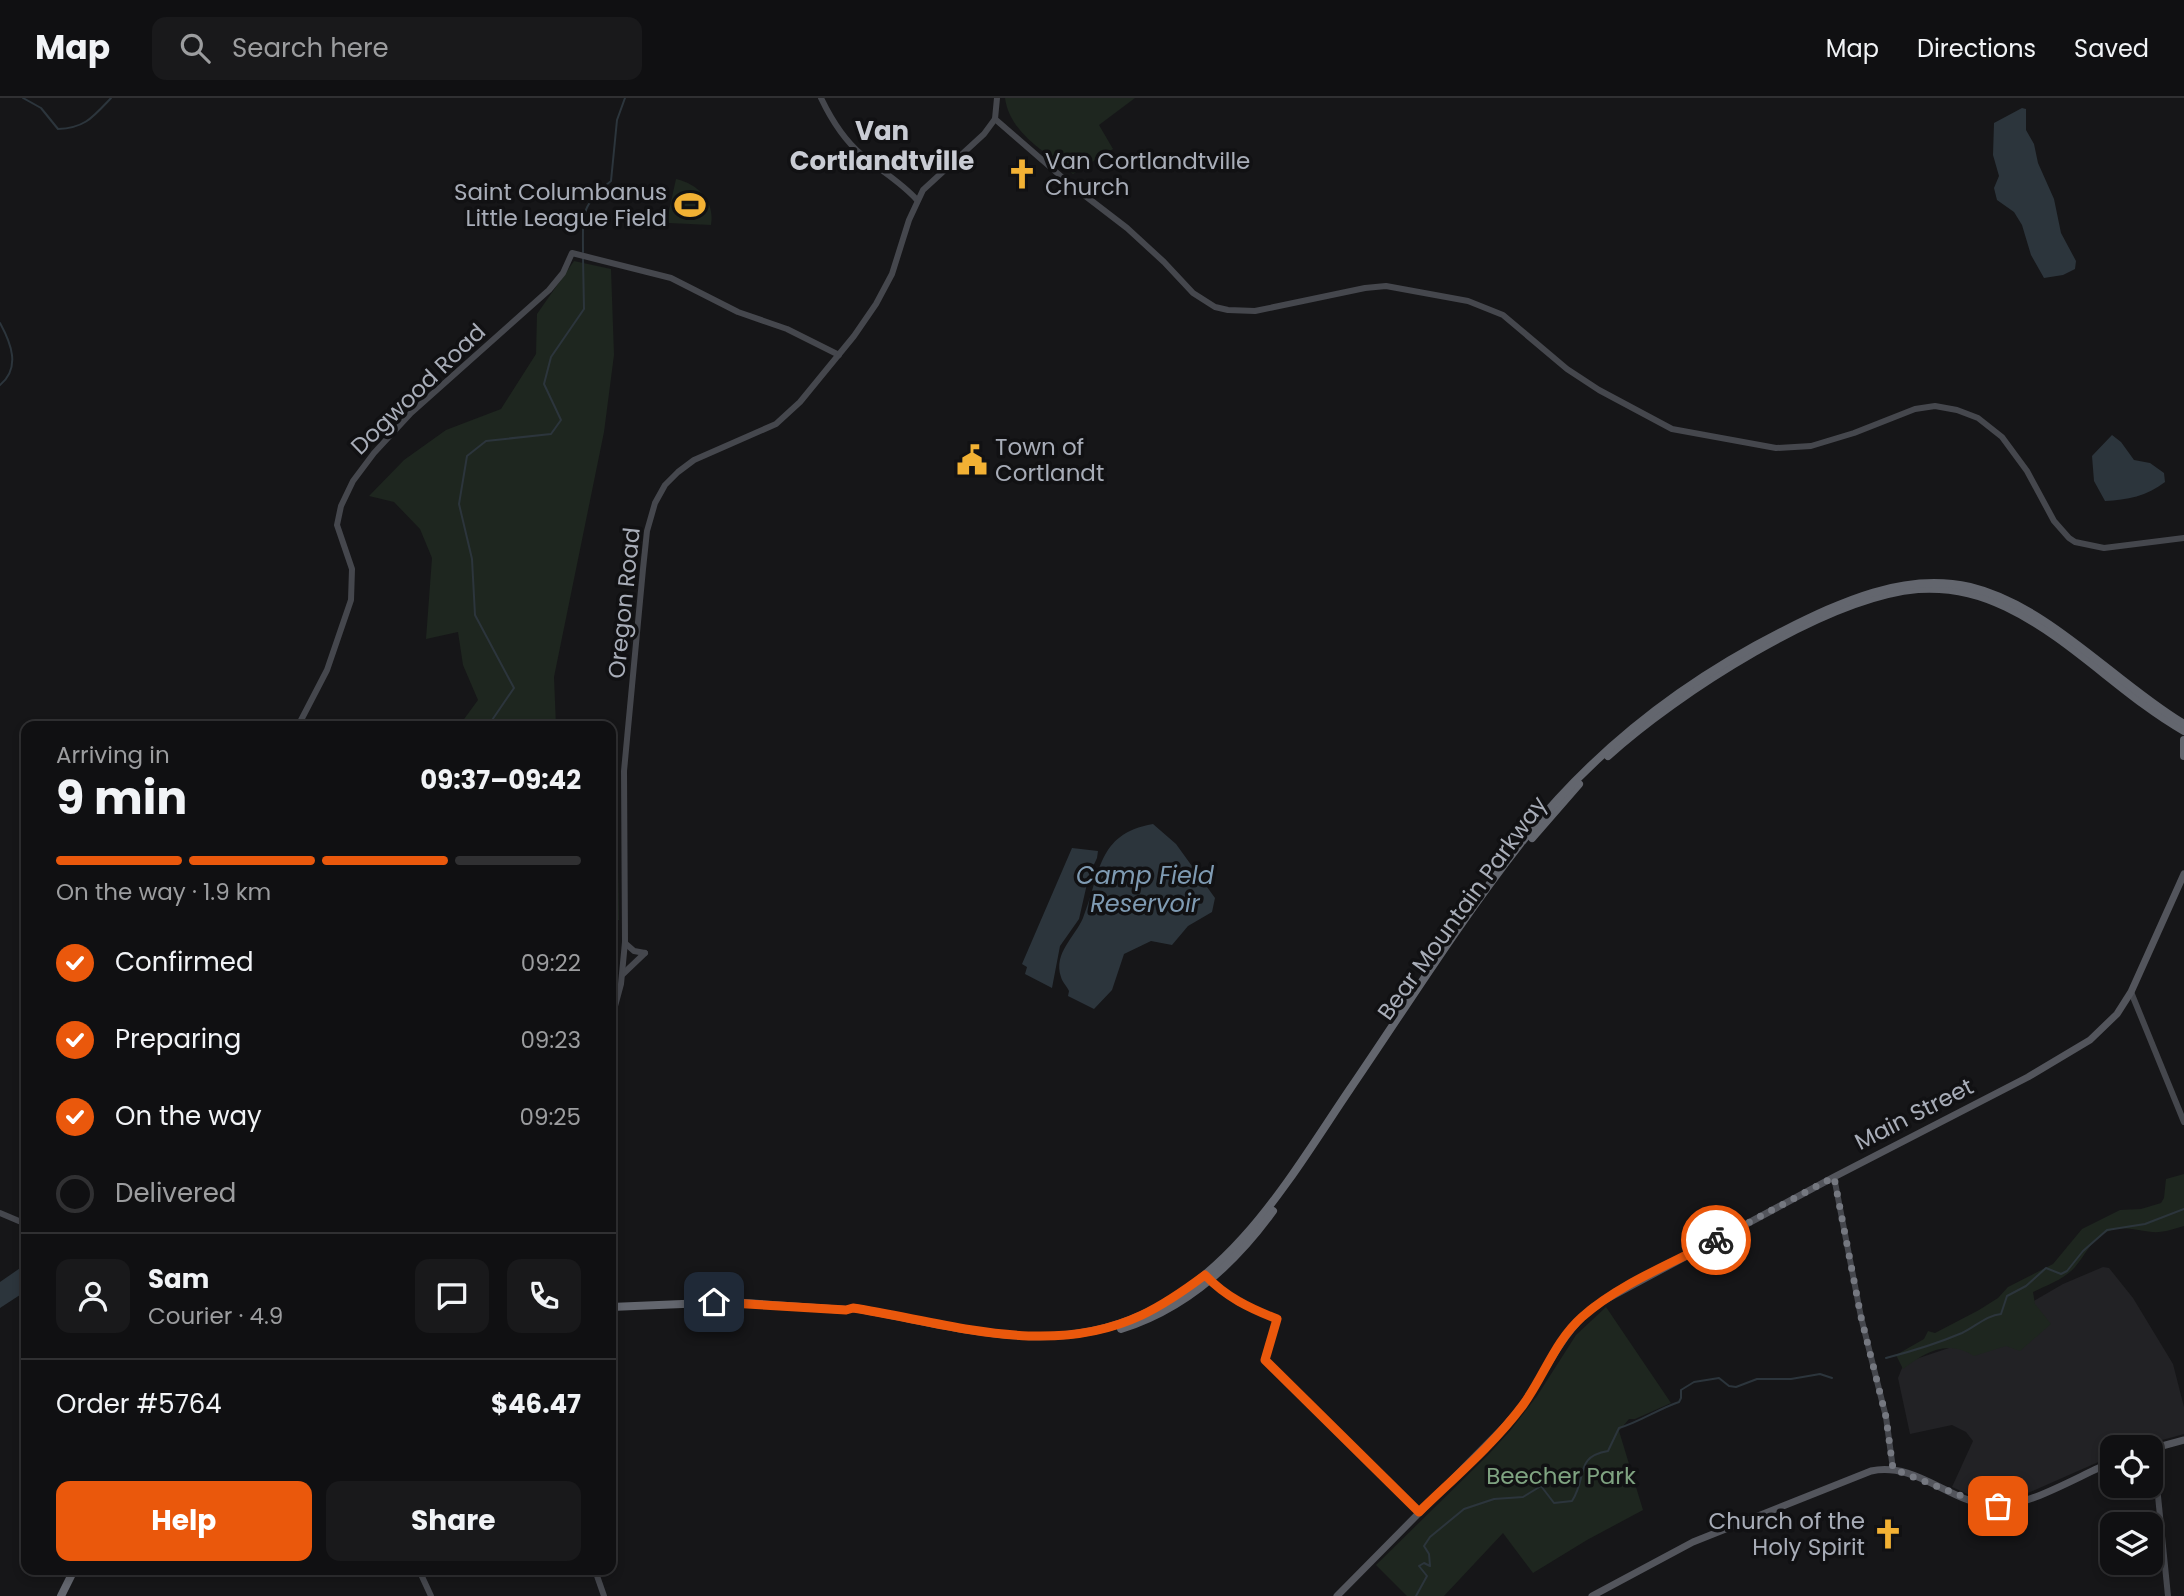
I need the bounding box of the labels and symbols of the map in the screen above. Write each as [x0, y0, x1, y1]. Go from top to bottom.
district label: Van Cortlandtville [790, 113, 974, 179]
place label: Van Cortlandtville Church [1045, 145, 1250, 203]
church icon: Van Cortlandtville Church [1005, 157, 1039, 191]
place label: Saint Columbanus Little League Field [454, 176, 667, 234]
sports icon: Saint Columbanus Little League Field [673, 188, 707, 222]
street label: Dogwood Road [343, 316, 493, 462]
place label: Town of Cortlandt [995, 431, 1104, 489]
public building icon: Town of Cortlandt [955, 443, 989, 477]
street label: Oregon Road [600, 526, 648, 680]
street label: Bear Mountain Parkway [1370, 789, 1554, 1026]
water label: Camp Field Reservoir [1076, 859, 1215, 920]
street label: Main Street [1849, 1070, 1979, 1158]
courier [1681, 1205, 1751, 1275]
pin [684, 1272, 744, 1332]
park label: Beecher Park [1486, 1460, 1636, 1492]
pin [1968, 1476, 2028, 1536]
place label: Church of the Holy Spirit [1709, 1505, 1865, 1563]
church icon: Church of the Holy Spirit [1871, 1517, 1905, 1551]

